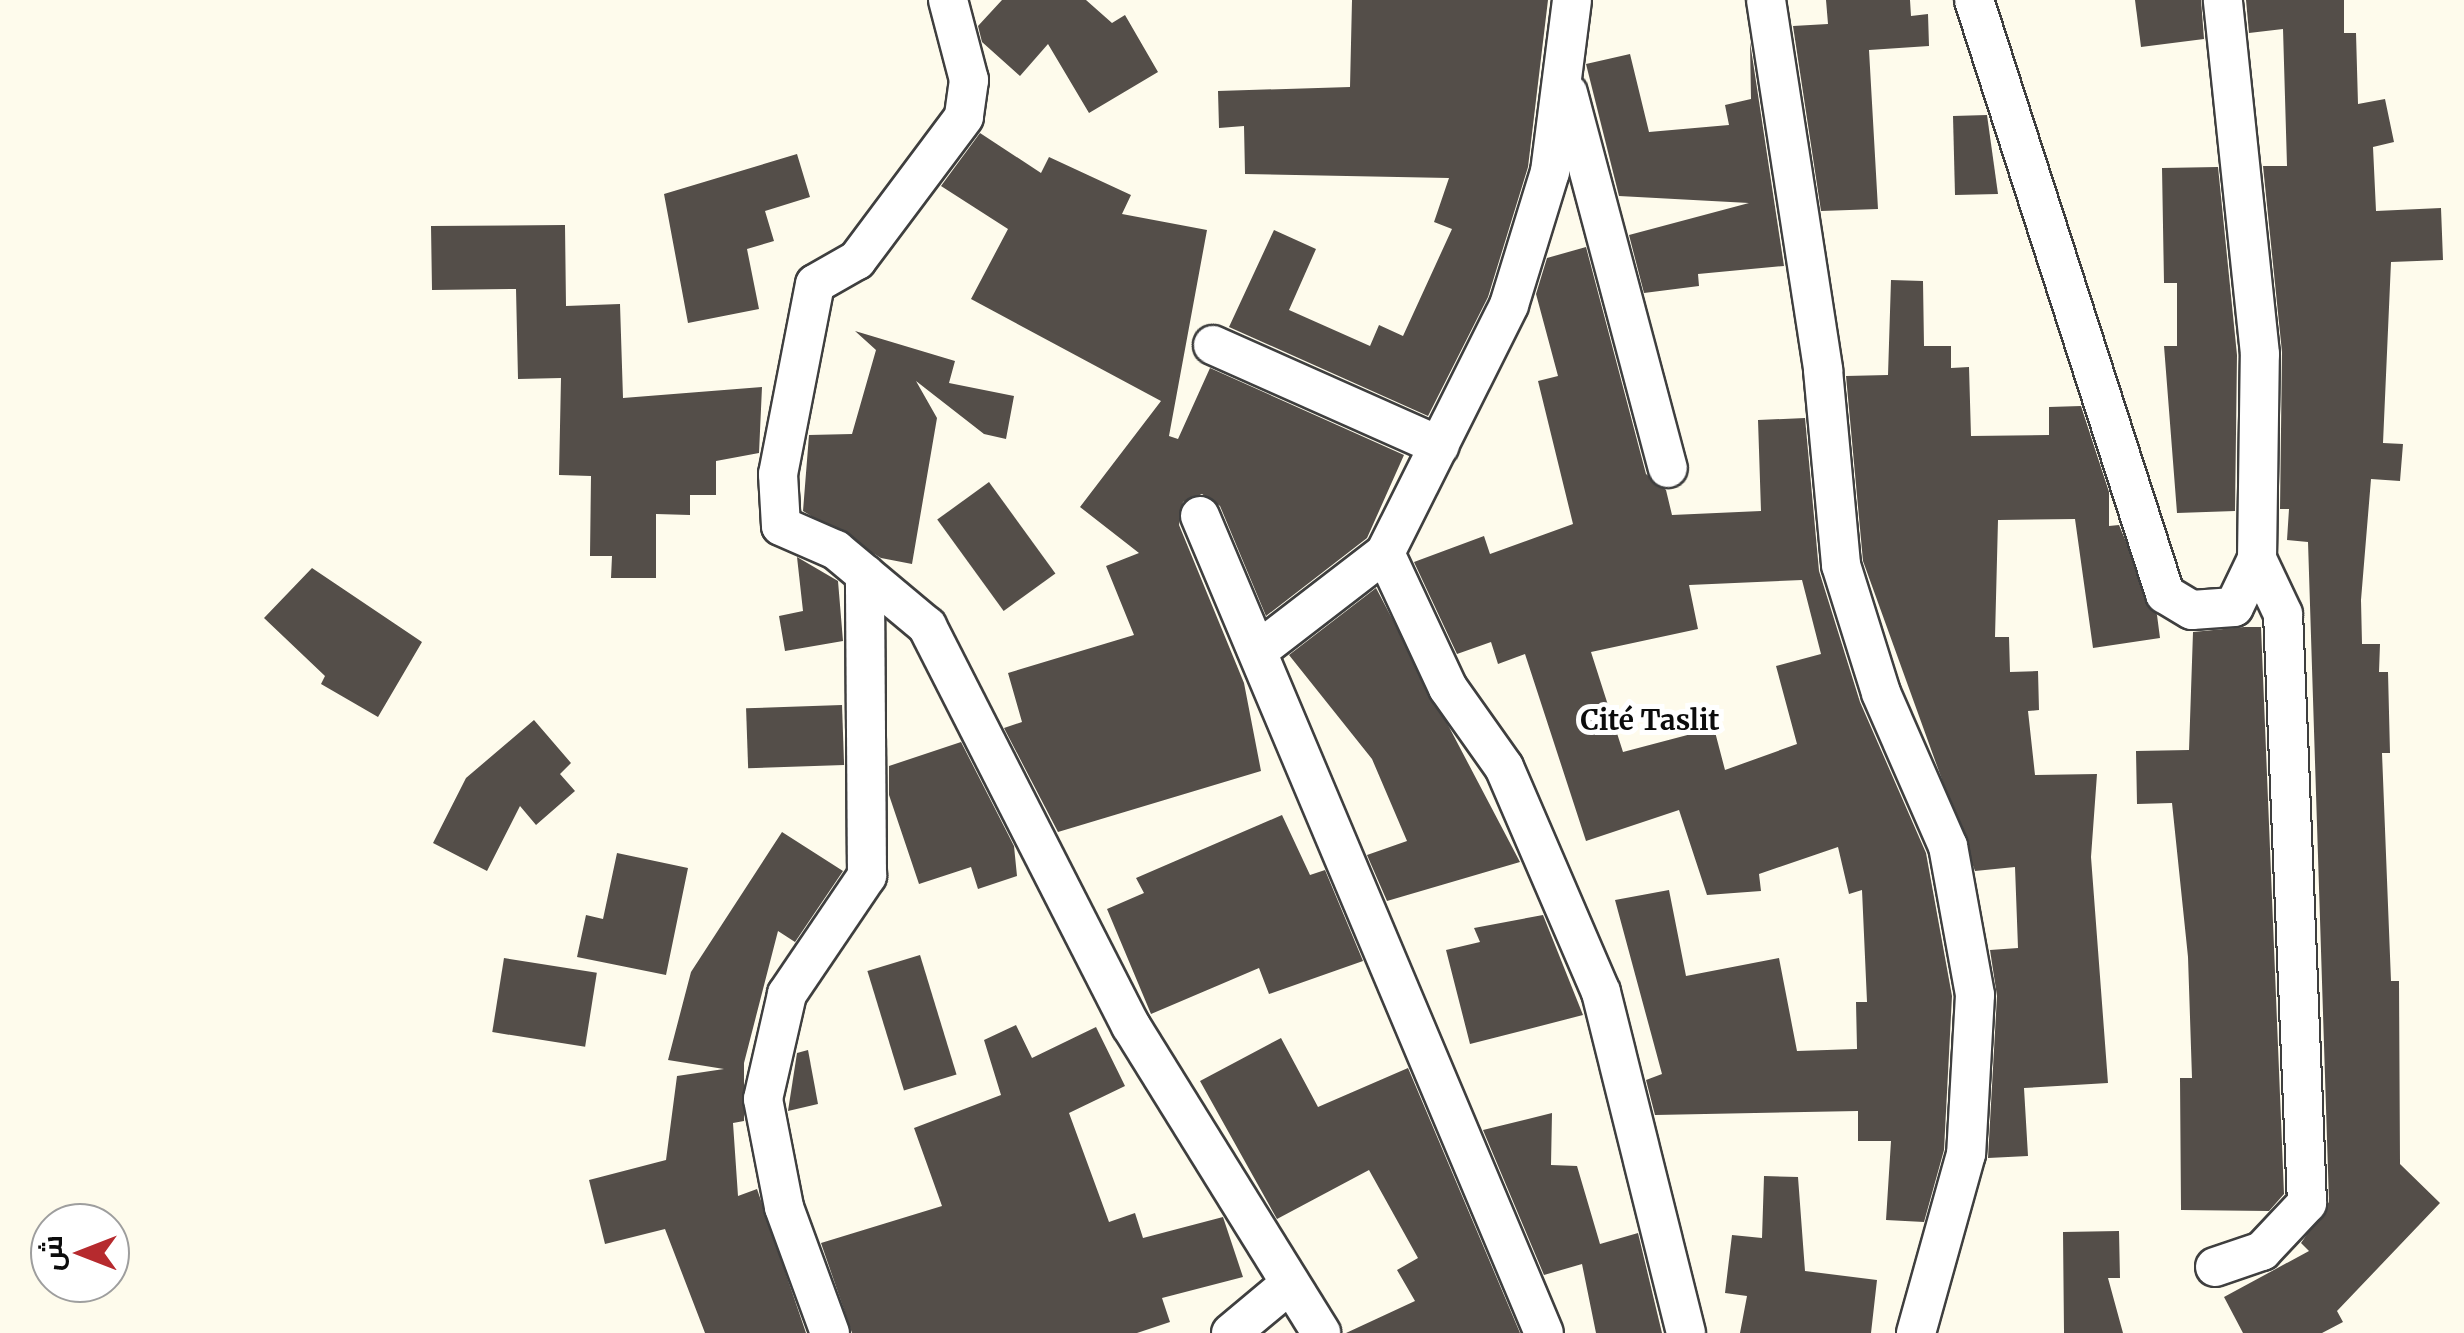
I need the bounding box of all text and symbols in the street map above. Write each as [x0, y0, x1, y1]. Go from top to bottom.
district label: Cité Taslit [1581, 703, 1719, 737]
north arrow [30, 1203, 130, 1303]
text: ش [34, 1235, 70, 1271]

